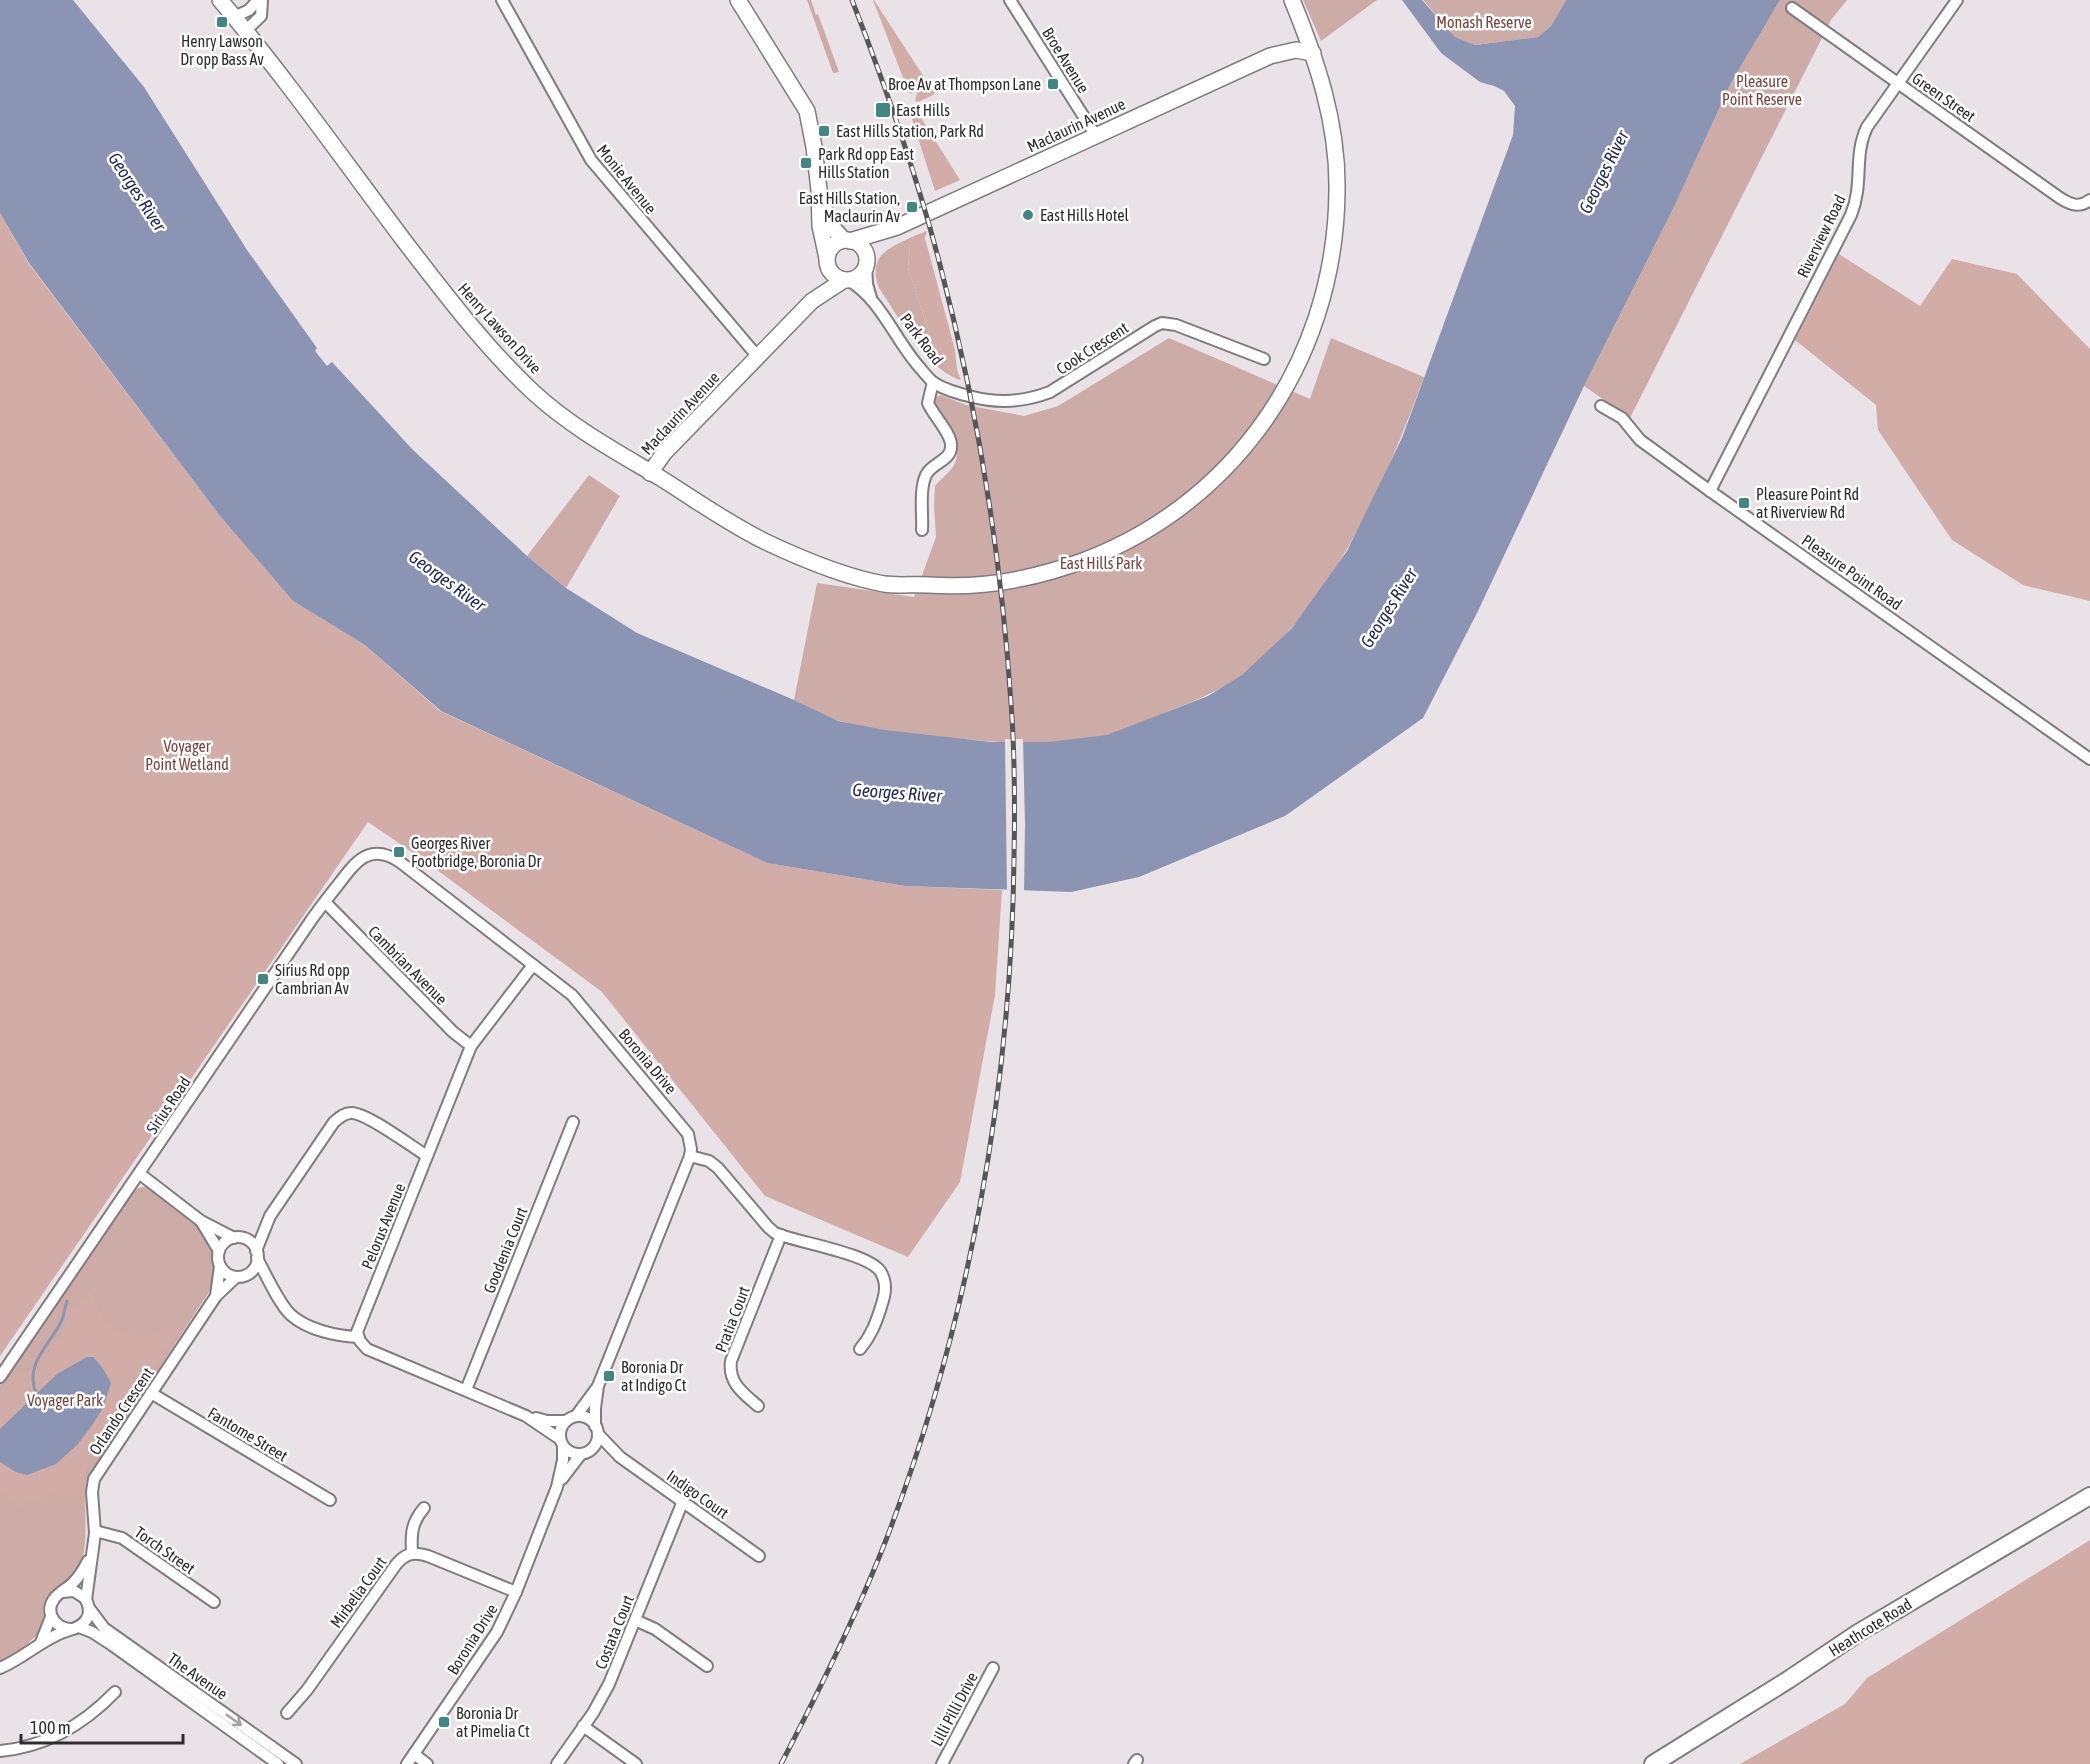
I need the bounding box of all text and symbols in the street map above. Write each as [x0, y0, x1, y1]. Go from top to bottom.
park label: Monash Reserve [1436, 13, 1532, 31]
marker: Henry Lawson Dr opp Bass Av [215, 15, 229, 29]
street label: Broe Avenue [1039, 24, 1093, 96]
place label: Henry Lawson Dr opp Bass Av [180, 32, 264, 69]
street label: Green Street [1909, 69, 1979, 125]
park label: Pleasure Point Reserve [1722, 72, 1802, 108]
place label: Broe Av at Thompson Lane [888, 75, 1041, 94]
marker: Broe Av at Thompson Lane [1046, 77, 1060, 91]
street label: Maclaurin Avenue [1024, 94, 1128, 156]
marker: East Hills [874, 101, 892, 119]
place label: East Hills [896, 101, 950, 119]
place label: East Hills Station, Park Rd [836, 122, 984, 140]
marker: East Hills Station, Park Rd [817, 124, 831, 138]
water label: Georges River [1574, 126, 1633, 217]
street label: Monie Avenue [594, 141, 660, 217]
place label: Park Rd opp East Hills Station [818, 145, 914, 181]
water label: Georges River [104, 148, 171, 236]
marker: Park Rd opp East Hills Station [799, 156, 813, 170]
place label: East Hills Station, Maclaurin Av [799, 189, 900, 225]
street label: Riverview Road [1793, 192, 1849, 280]
marker: East Hills Station, Maclaurin Av [905, 200, 919, 214]
place label: East Hills Hotel [1040, 206, 1130, 224]
marker: East Hills Hotel [1021, 208, 1035, 222]
street label: Henry Lawson Drive [454, 279, 545, 377]
street label: Park Road [897, 310, 947, 368]
street label: Cook Crescent [1053, 318, 1132, 378]
street label: Maclaurin Avenue [637, 368, 723, 458]
place label: Pleasure Point Rd at Riverview Rd [1756, 485, 1859, 521]
marker: Pleasure Point Rd at Riverview Rd [1737, 496, 1751, 510]
street label: Pleasure Point Road [1798, 531, 1906, 613]
water label: Georges River [405, 546, 490, 616]
park label: East Hills Park [1060, 554, 1142, 572]
water label: Georges River [1356, 564, 1422, 651]
park label: Voyager Point Wetland [145, 737, 229, 773]
water label: Georges River [852, 779, 943, 806]
place label: Georges River Footbridge, Boronia Dr [411, 834, 542, 871]
marker: Georges River Footbridge, Boronia Dr [392, 845, 406, 859]
street label: Cambrian Avenue [365, 922, 451, 1008]
place label: Sirius Rd opp Cambrian Av [275, 961, 350, 997]
marker: Sirius Rd opp Cambrian Av [256, 972, 270, 986]
street label: Boronia Drive [616, 1025, 680, 1097]
street label: Sirius Road [142, 1073, 194, 1137]
street label: Pelorus Avenue [358, 1180, 408, 1272]
street label: Goodenia Court [480, 1204, 531, 1296]
street label: Pratia Court [711, 1283, 753, 1355]
place label: Boronia Dr at Indigo Ct [621, 1358, 687, 1395]
street label: Orlando Crescent [85, 1364, 157, 1458]
marker: Boronia Dr at Indigo Ct [602, 1369, 616, 1383]
park label: Voyager Park [27, 1391, 103, 1410]
street label: Fantome Street [205, 1403, 291, 1465]
street label: Indigo Court [663, 1466, 733, 1523]
street label: Torch Street [131, 1523, 199, 1577]
street label: Mirbelia Court [326, 1553, 390, 1631]
street label: Costata Court [591, 1592, 637, 1672]
street label: Heathcote Road [1825, 1594, 1915, 1660]
street label: Boronia Drive [443, 1601, 501, 1677]
street label: The Avenue [165, 1649, 231, 1703]
street label: Lilli Pilli Drive [927, 1669, 981, 1749]
place label: Boronia Dr at Pimelia Ct [456, 1704, 530, 1740]
scale bar [21, 1707, 183, 1745]
one-way arrow [225, 1714, 241, 1726]
marker: Boronia Dr at Pimelia Ct [437, 1715, 451, 1729]
text: 100 m [30, 1717, 71, 1738]

